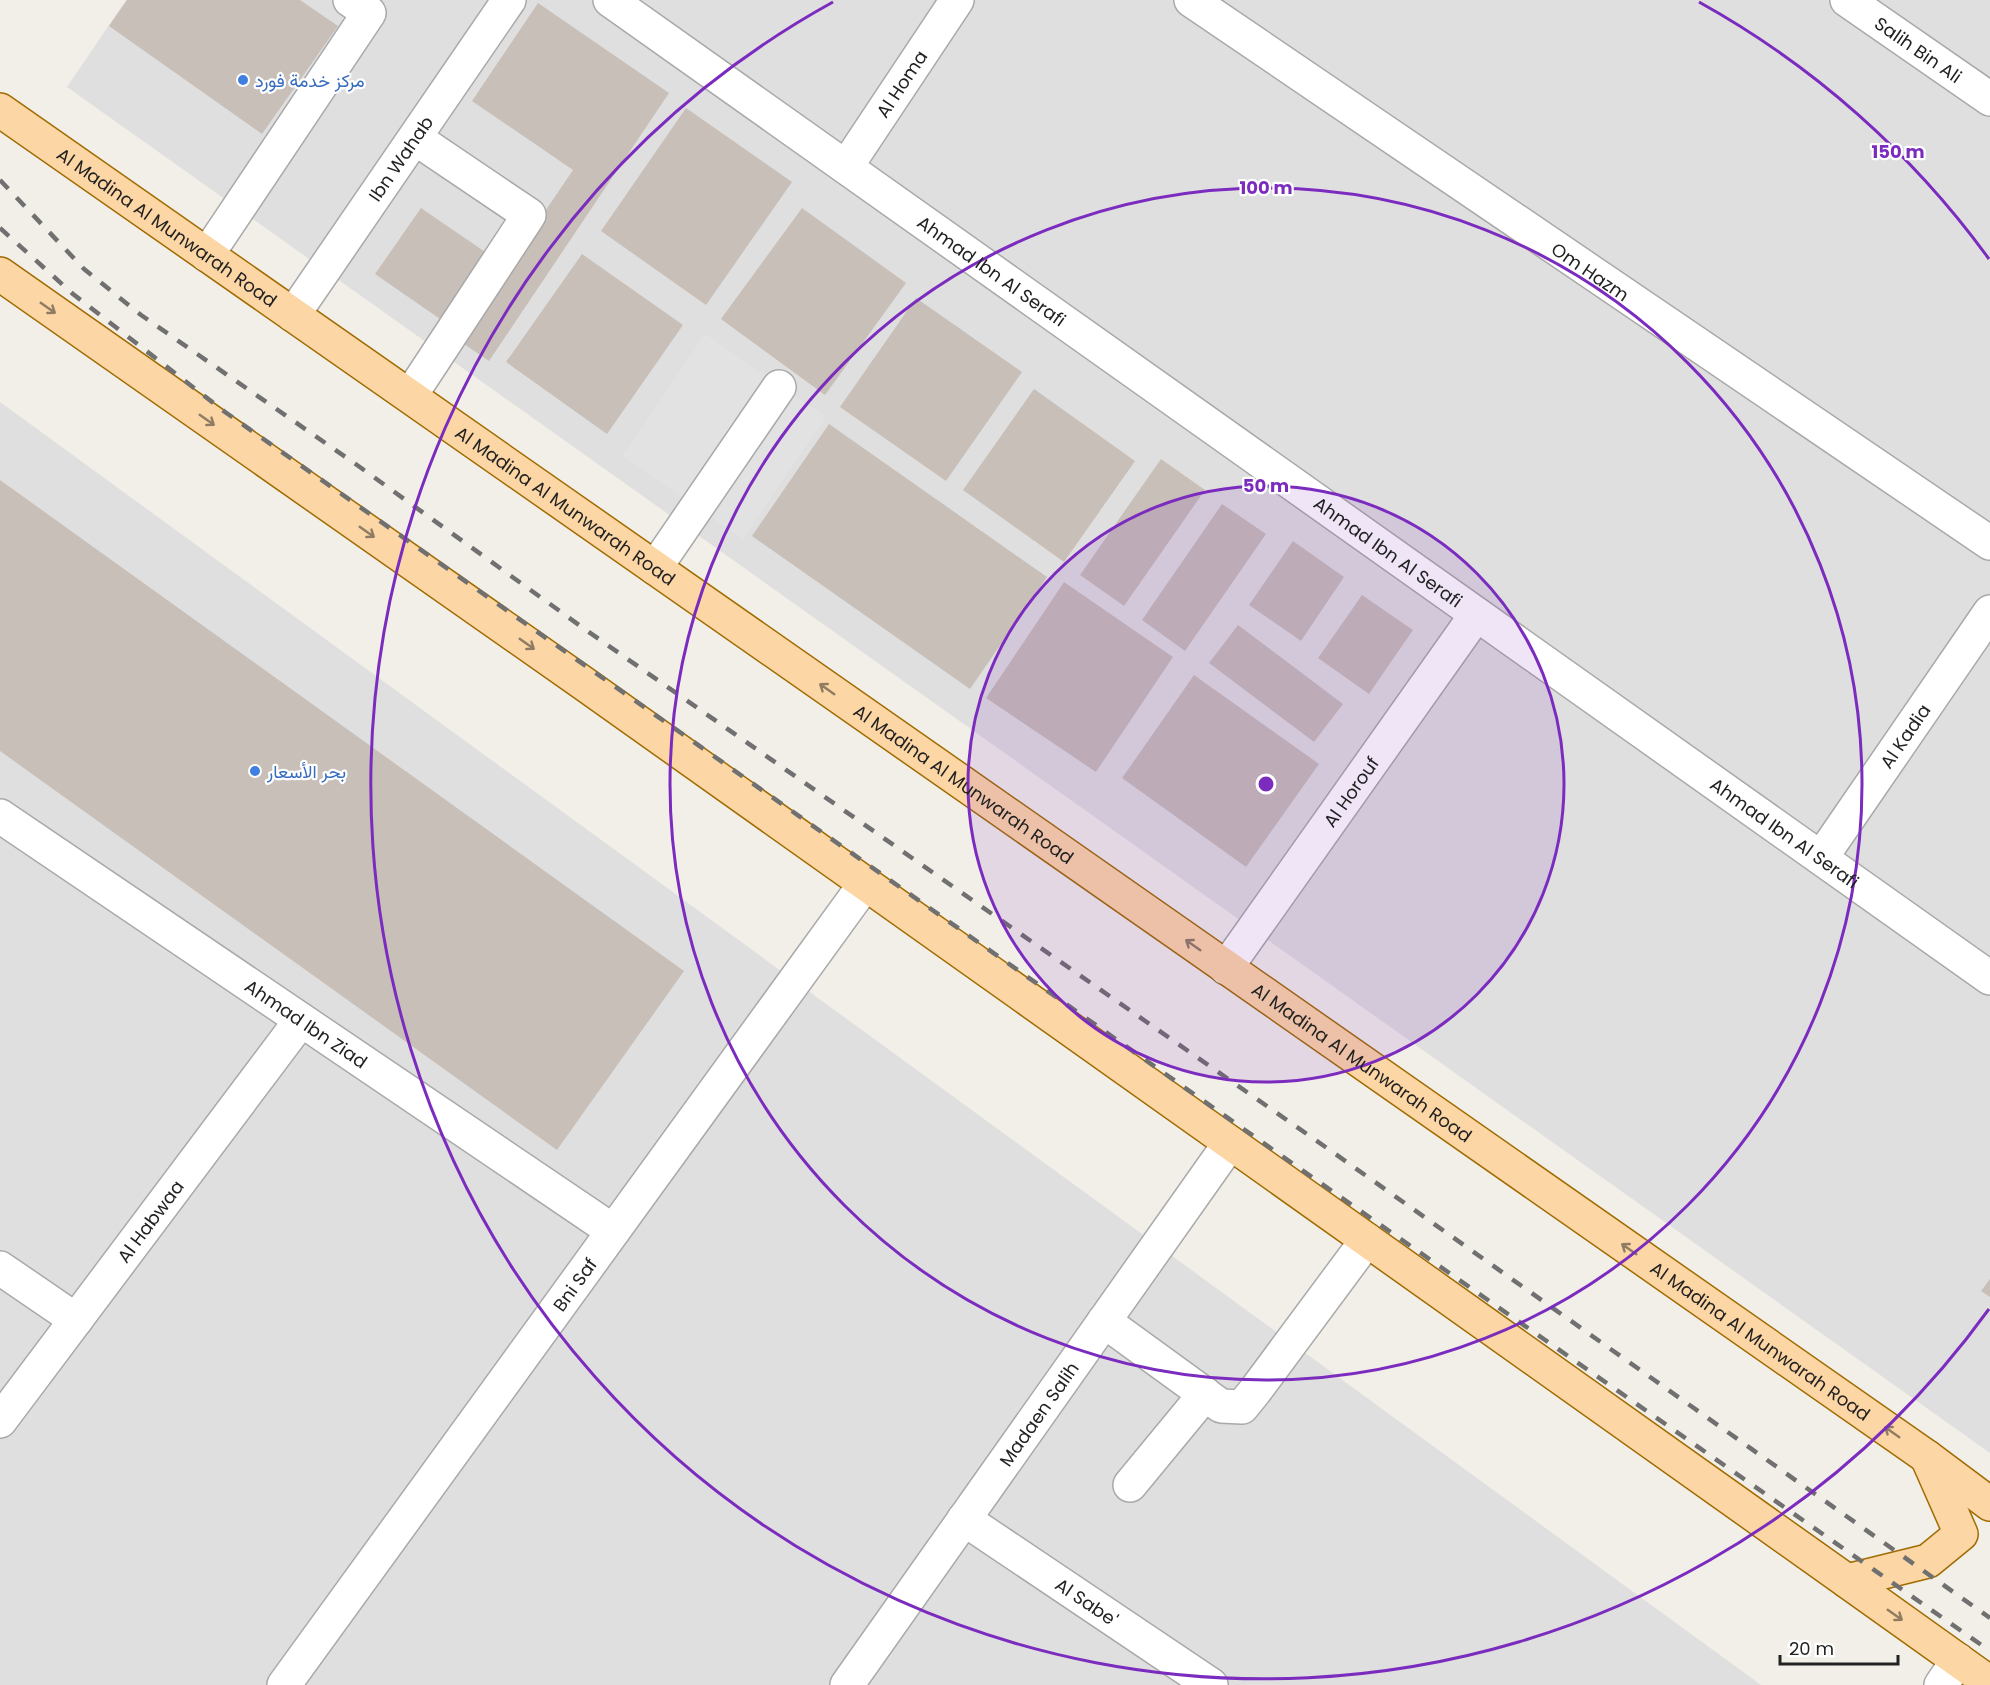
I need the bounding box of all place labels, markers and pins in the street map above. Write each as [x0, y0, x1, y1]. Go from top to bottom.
place label: مركز خدمة فورد [255, 68, 365, 93]
marker: مركز خدمة فورد [236, 73, 250, 87]
place label: بحر الأسعار [266, 759, 346, 784]
marker: بحر الأسعار [248, 764, 262, 778]
centre of rings [1256, 774, 1276, 794]

